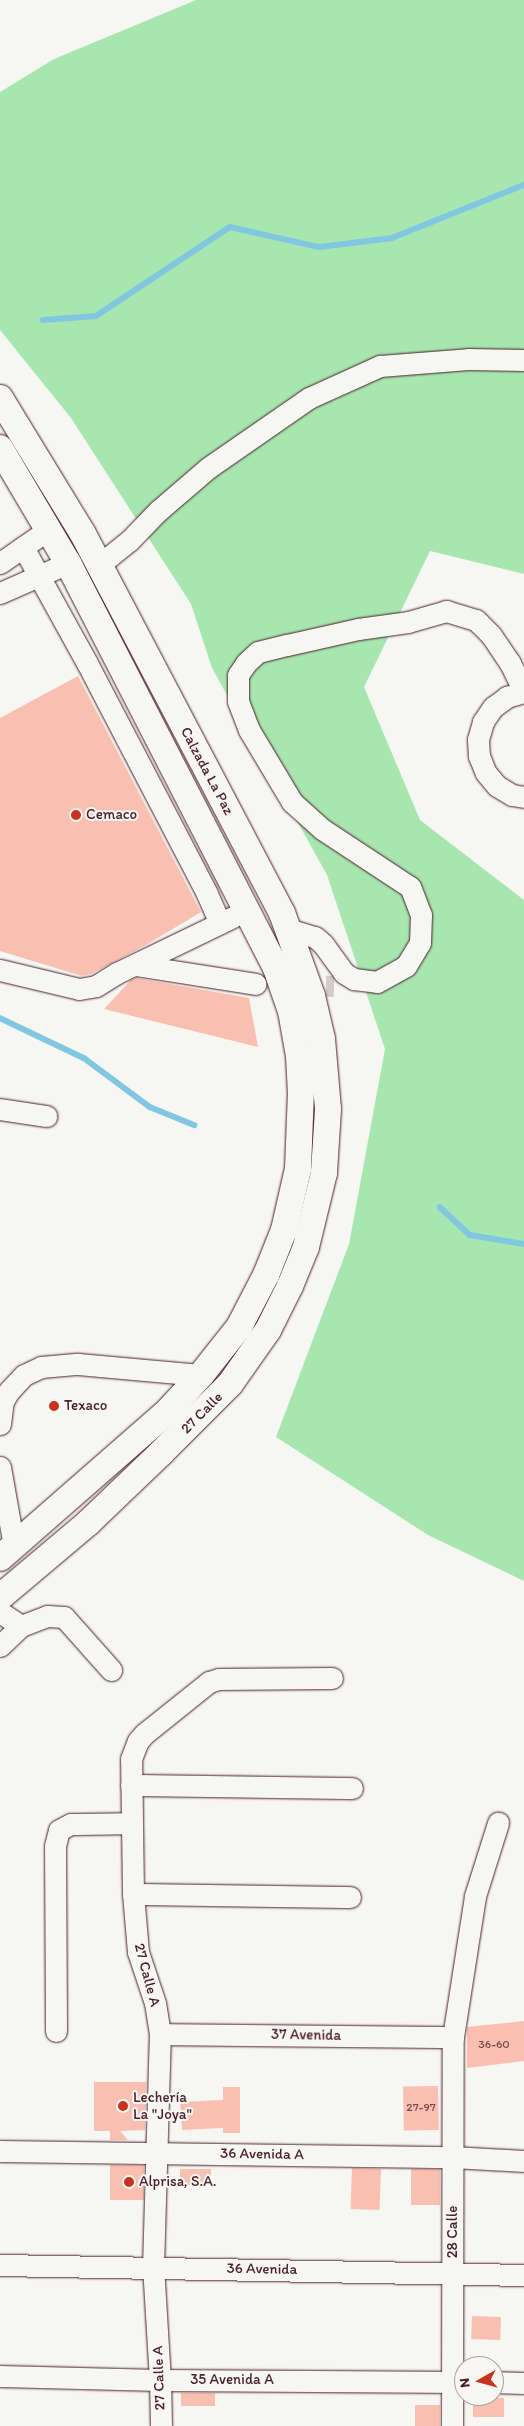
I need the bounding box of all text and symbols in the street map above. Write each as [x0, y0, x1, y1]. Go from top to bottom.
street label: Calzada La Paz [176, 724, 238, 818]
place label: Cemaco [86, 806, 137, 824]
marker: Cemaco [70, 809, 82, 821]
street label: 27 Calle [177, 1388, 227, 1438]
place label: Texaco [64, 1397, 107, 1415]
marker: Texaco [48, 1400, 60, 1412]
street label: 27 Calle A [130, 1941, 164, 2009]
street label: 37 Avenida [271, 2025, 341, 2045]
house number: 36-60 [478, 2038, 510, 2052]
place label: Lechería La "Joya" [133, 2088, 192, 2123]
marker: Lechería La "Joya" [117, 2100, 129, 2112]
house number: 27-97 [406, 2101, 436, 2115]
street label: 36 Avenida A [220, 2144, 304, 2164]
place label: Alprisa, S.A. [139, 2173, 216, 2191]
marker: Alprisa, S.A. [123, 2176, 135, 2188]
street label: 28 Calle [444, 2206, 462, 2258]
street label: 36 Avenida [226, 2259, 298, 2279]
street label: 27 Calle A [149, 2345, 169, 2411]
north arrow [454, 2356, 504, 2406]
street label: 35 Avenida A [190, 2371, 274, 2389]
text: N [456, 2377, 474, 2389]

